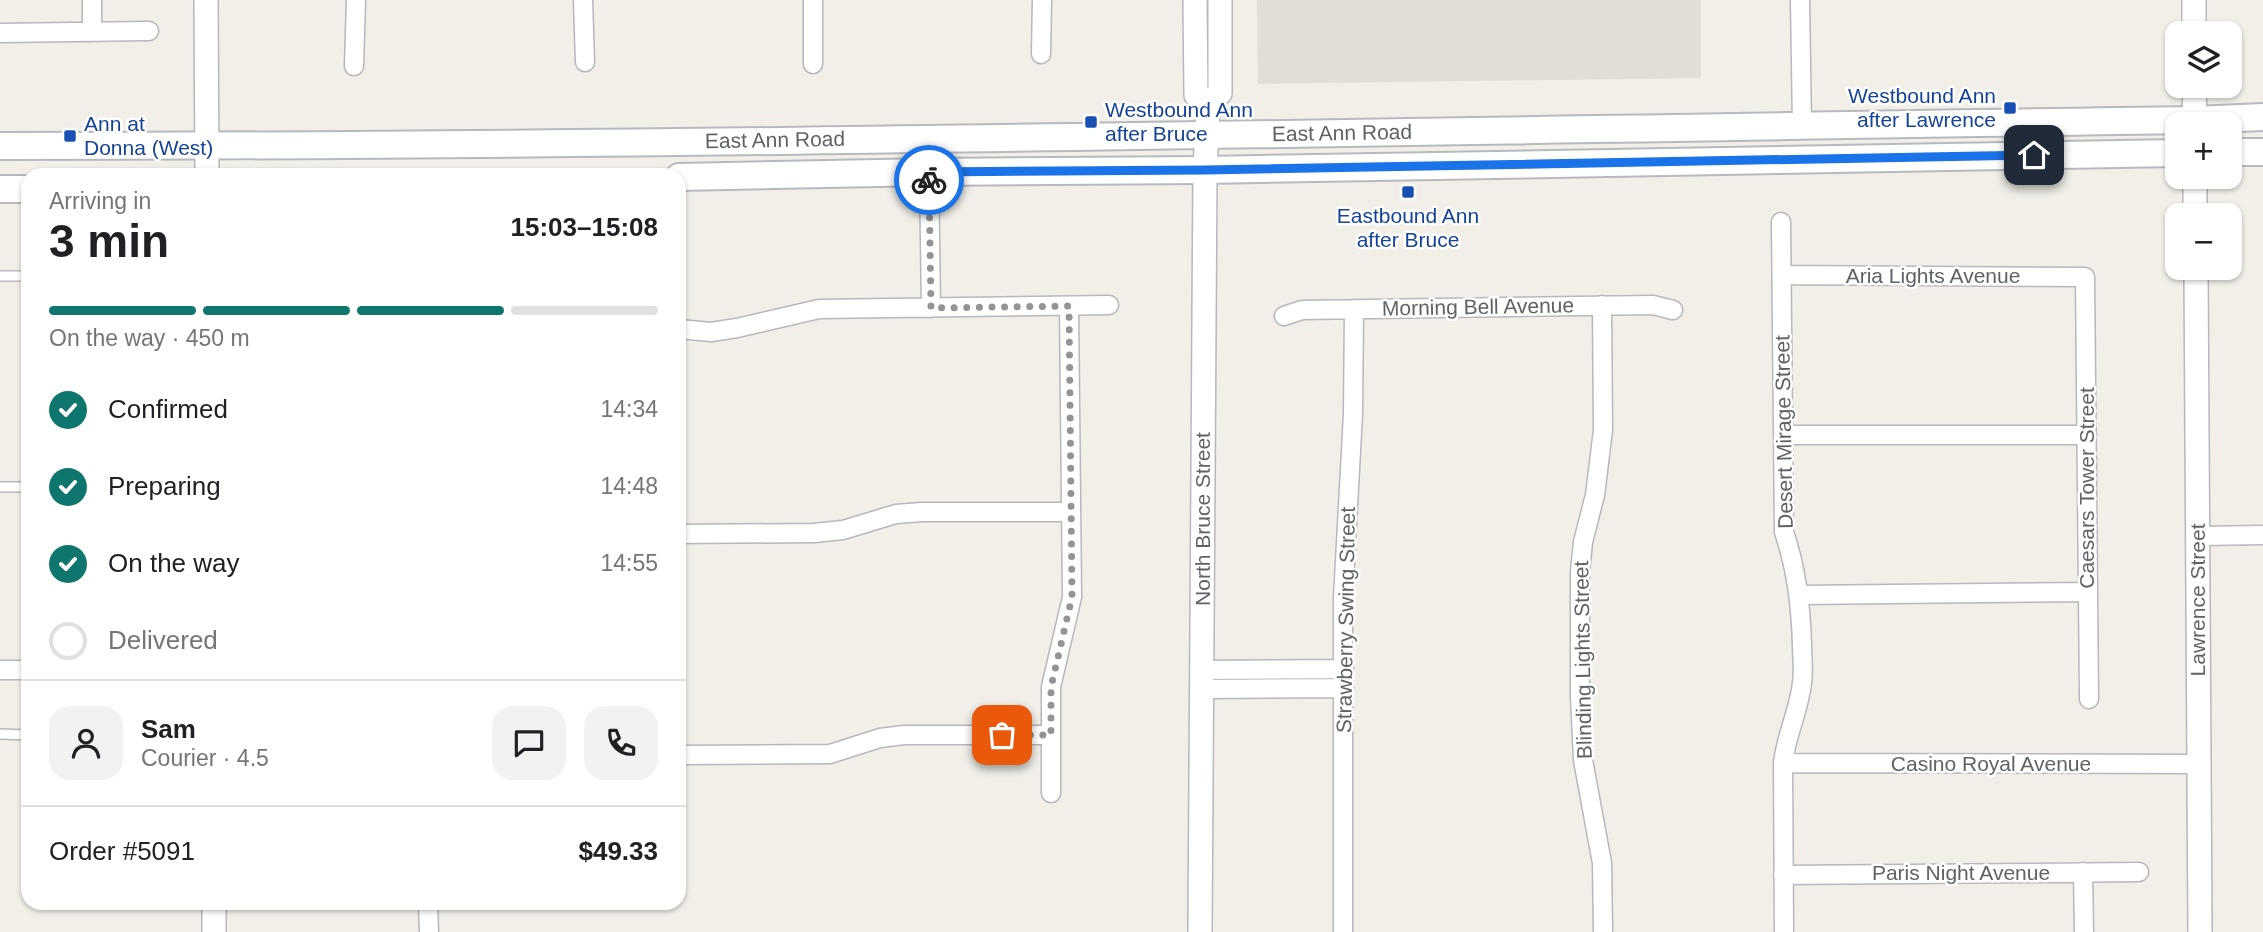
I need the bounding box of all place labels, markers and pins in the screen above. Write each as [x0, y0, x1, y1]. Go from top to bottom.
place label: Westbound Ann after Lawrence [1848, 84, 1996, 131]
place label: Westbound Ann after Bruce [1105, 98, 1253, 145]
marker: Westbound Ann after Lawrence [2002, 100, 2018, 116]
place label: Ann at Donna (West) [84, 112, 213, 159]
marker: Westbound Ann after Bruce [1083, 114, 1099, 130]
pin [2004, 125, 2064, 185]
marker: Ann at Donna (West) [62, 128, 78, 144]
marker: Eastbound Ann after Bruce [1400, 184, 1416, 200]
place label: Eastbound Ann after Bruce [1337, 204, 1479, 251]
pin [972, 705, 1032, 765]

